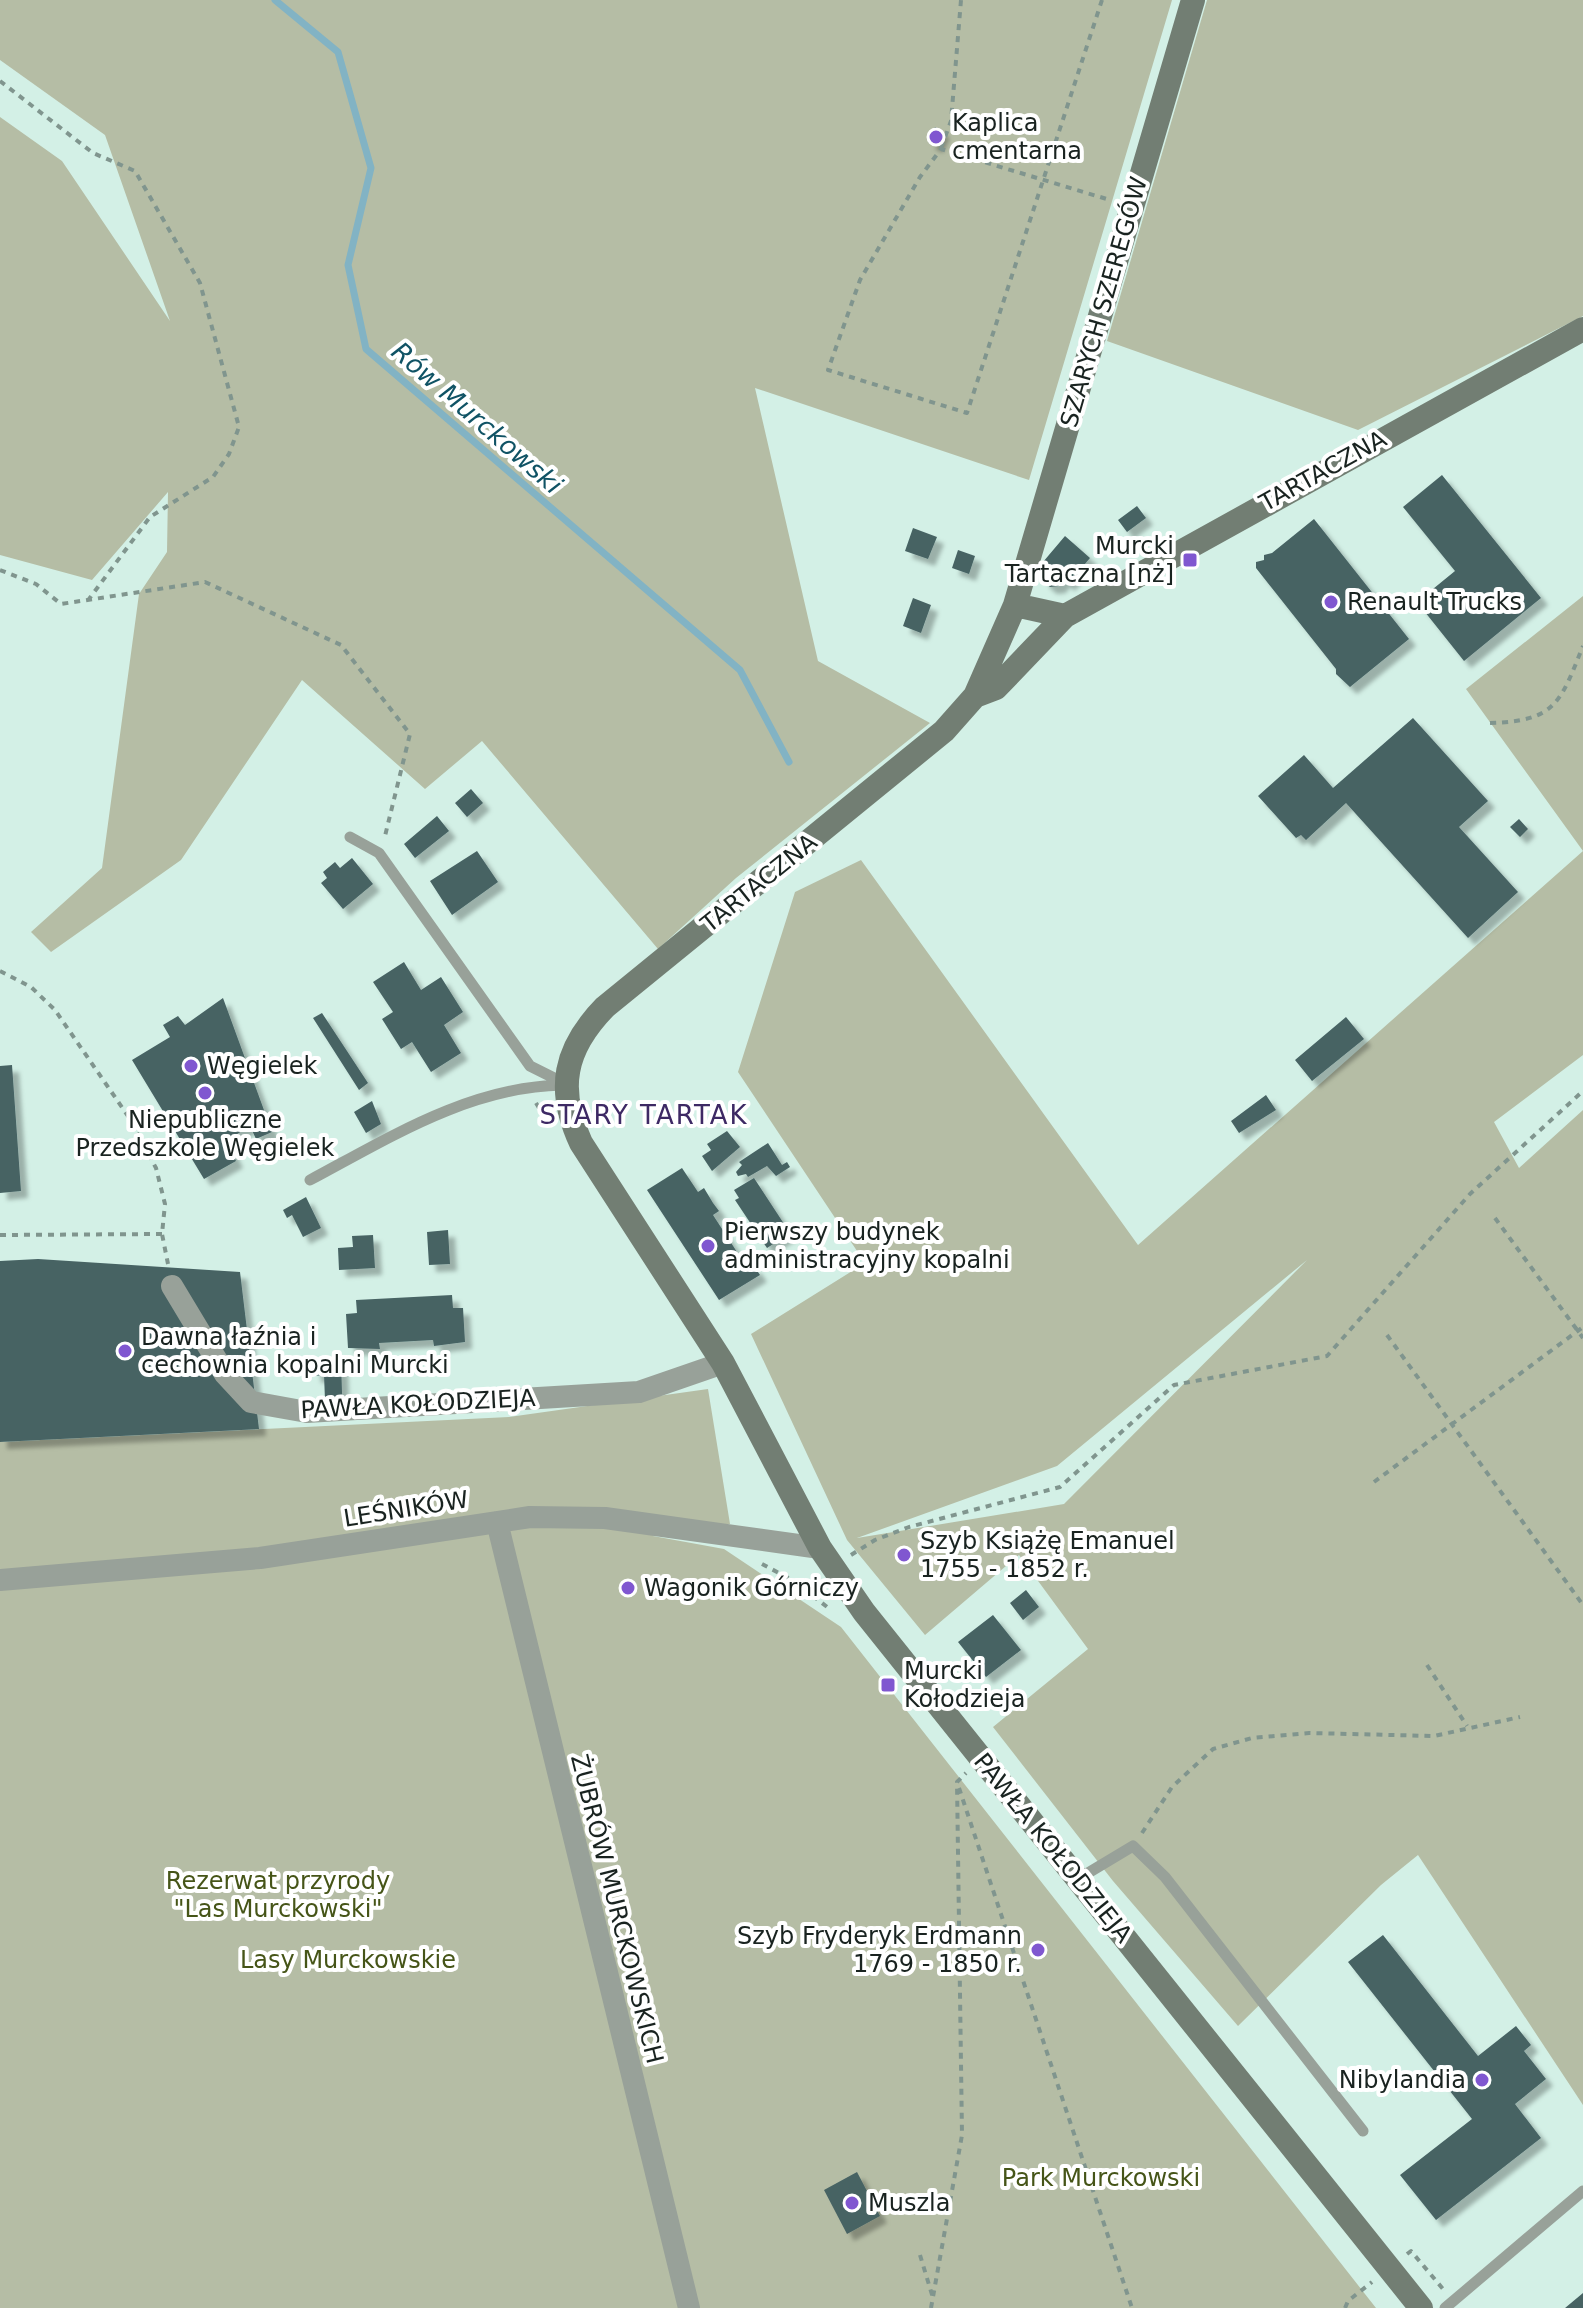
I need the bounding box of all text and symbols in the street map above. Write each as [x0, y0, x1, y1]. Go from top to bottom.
place label: Kaplica cmentarna [952, 109, 1082, 165]
marker: Kaplica cmentarna [927, 128, 945, 146]
street label: SZARYCH SZEREGÓW [1053, 173, 1153, 430]
water label: Rów Murckowski [386, 336, 569, 501]
street label: TARTACZNA [1254, 424, 1392, 518]
place label: Murcki Tartaczna [nż] [1004, 532, 1174, 588]
marker: Murcki Tartaczna [nż] [1181, 551, 1199, 569]
place label: Renault Trucks [1347, 588, 1522, 616]
marker: Renault Trucks [1322, 593, 1340, 611]
street label: TARTACZNA [695, 828, 823, 939]
place label: Węgielek [207, 1052, 318, 1080]
marker: Węgielek [182, 1057, 200, 1075]
marker: Niepubliczne Przedszkole Węgielek [196, 1084, 214, 1102]
district label: STARY TARTAK [539, 1100, 749, 1130]
place label: Niepubliczne Przedszkole Węgielek [76, 1106, 335, 1162]
place label: Pierwszy budynek administracyjny kopalni [724, 1218, 1010, 1274]
marker: Pierwszy budynek administracyjny kopalni [699, 1237, 717, 1255]
place label: Dawna łaźnia i cechownia kopalni Murcki [141, 1323, 449, 1379]
marker: Dawna łaźnia i cechownia kopalni Murcki [116, 1342, 134, 1360]
street label: PAWŁA KOŁODZIEJA [300, 1384, 537, 1424]
street label: LEŚNIKÓW [341, 1483, 470, 1533]
place label: Szyb Książę Emanuel 1755 - 1852 r. [920, 1527, 1175, 1583]
marker: Szyb Książę Emanuel 1755 - 1852 r. [895, 1546, 913, 1564]
place label: Wagonik Górniczy [644, 1574, 859, 1602]
marker: Wagonik Górniczy [619, 1579, 637, 1597]
place label: Murcki Kołodzieja [904, 1657, 1025, 1713]
marker: Murcki Kołodzieja [879, 1676, 897, 1694]
street label: PAWŁA KOŁODZIEJA [968, 1748, 1138, 1949]
street label: ŻUBRÓW MURCKOWSKICH [565, 1751, 671, 2067]
park label: Rezerwat przyrody "Las Murckowski" [166, 1867, 390, 1923]
place label: Szyb Fryderyk Erdmann 1769 - 1850 r. [737, 1922, 1022, 1978]
marker: Szyb Fryderyk Erdmann 1769 - 1850 r. [1029, 1941, 1047, 1959]
park label: Lasy Murckowskie [240, 1946, 456, 1974]
place label: Nibylandia [1339, 2066, 1466, 2094]
marker: Nibylandia [1473, 2071, 1491, 2089]
park label: Park Murckowski [1002, 2164, 1200, 2192]
place label: Muszla [868, 2189, 950, 2217]
marker: Muszla [843, 2194, 861, 2212]

